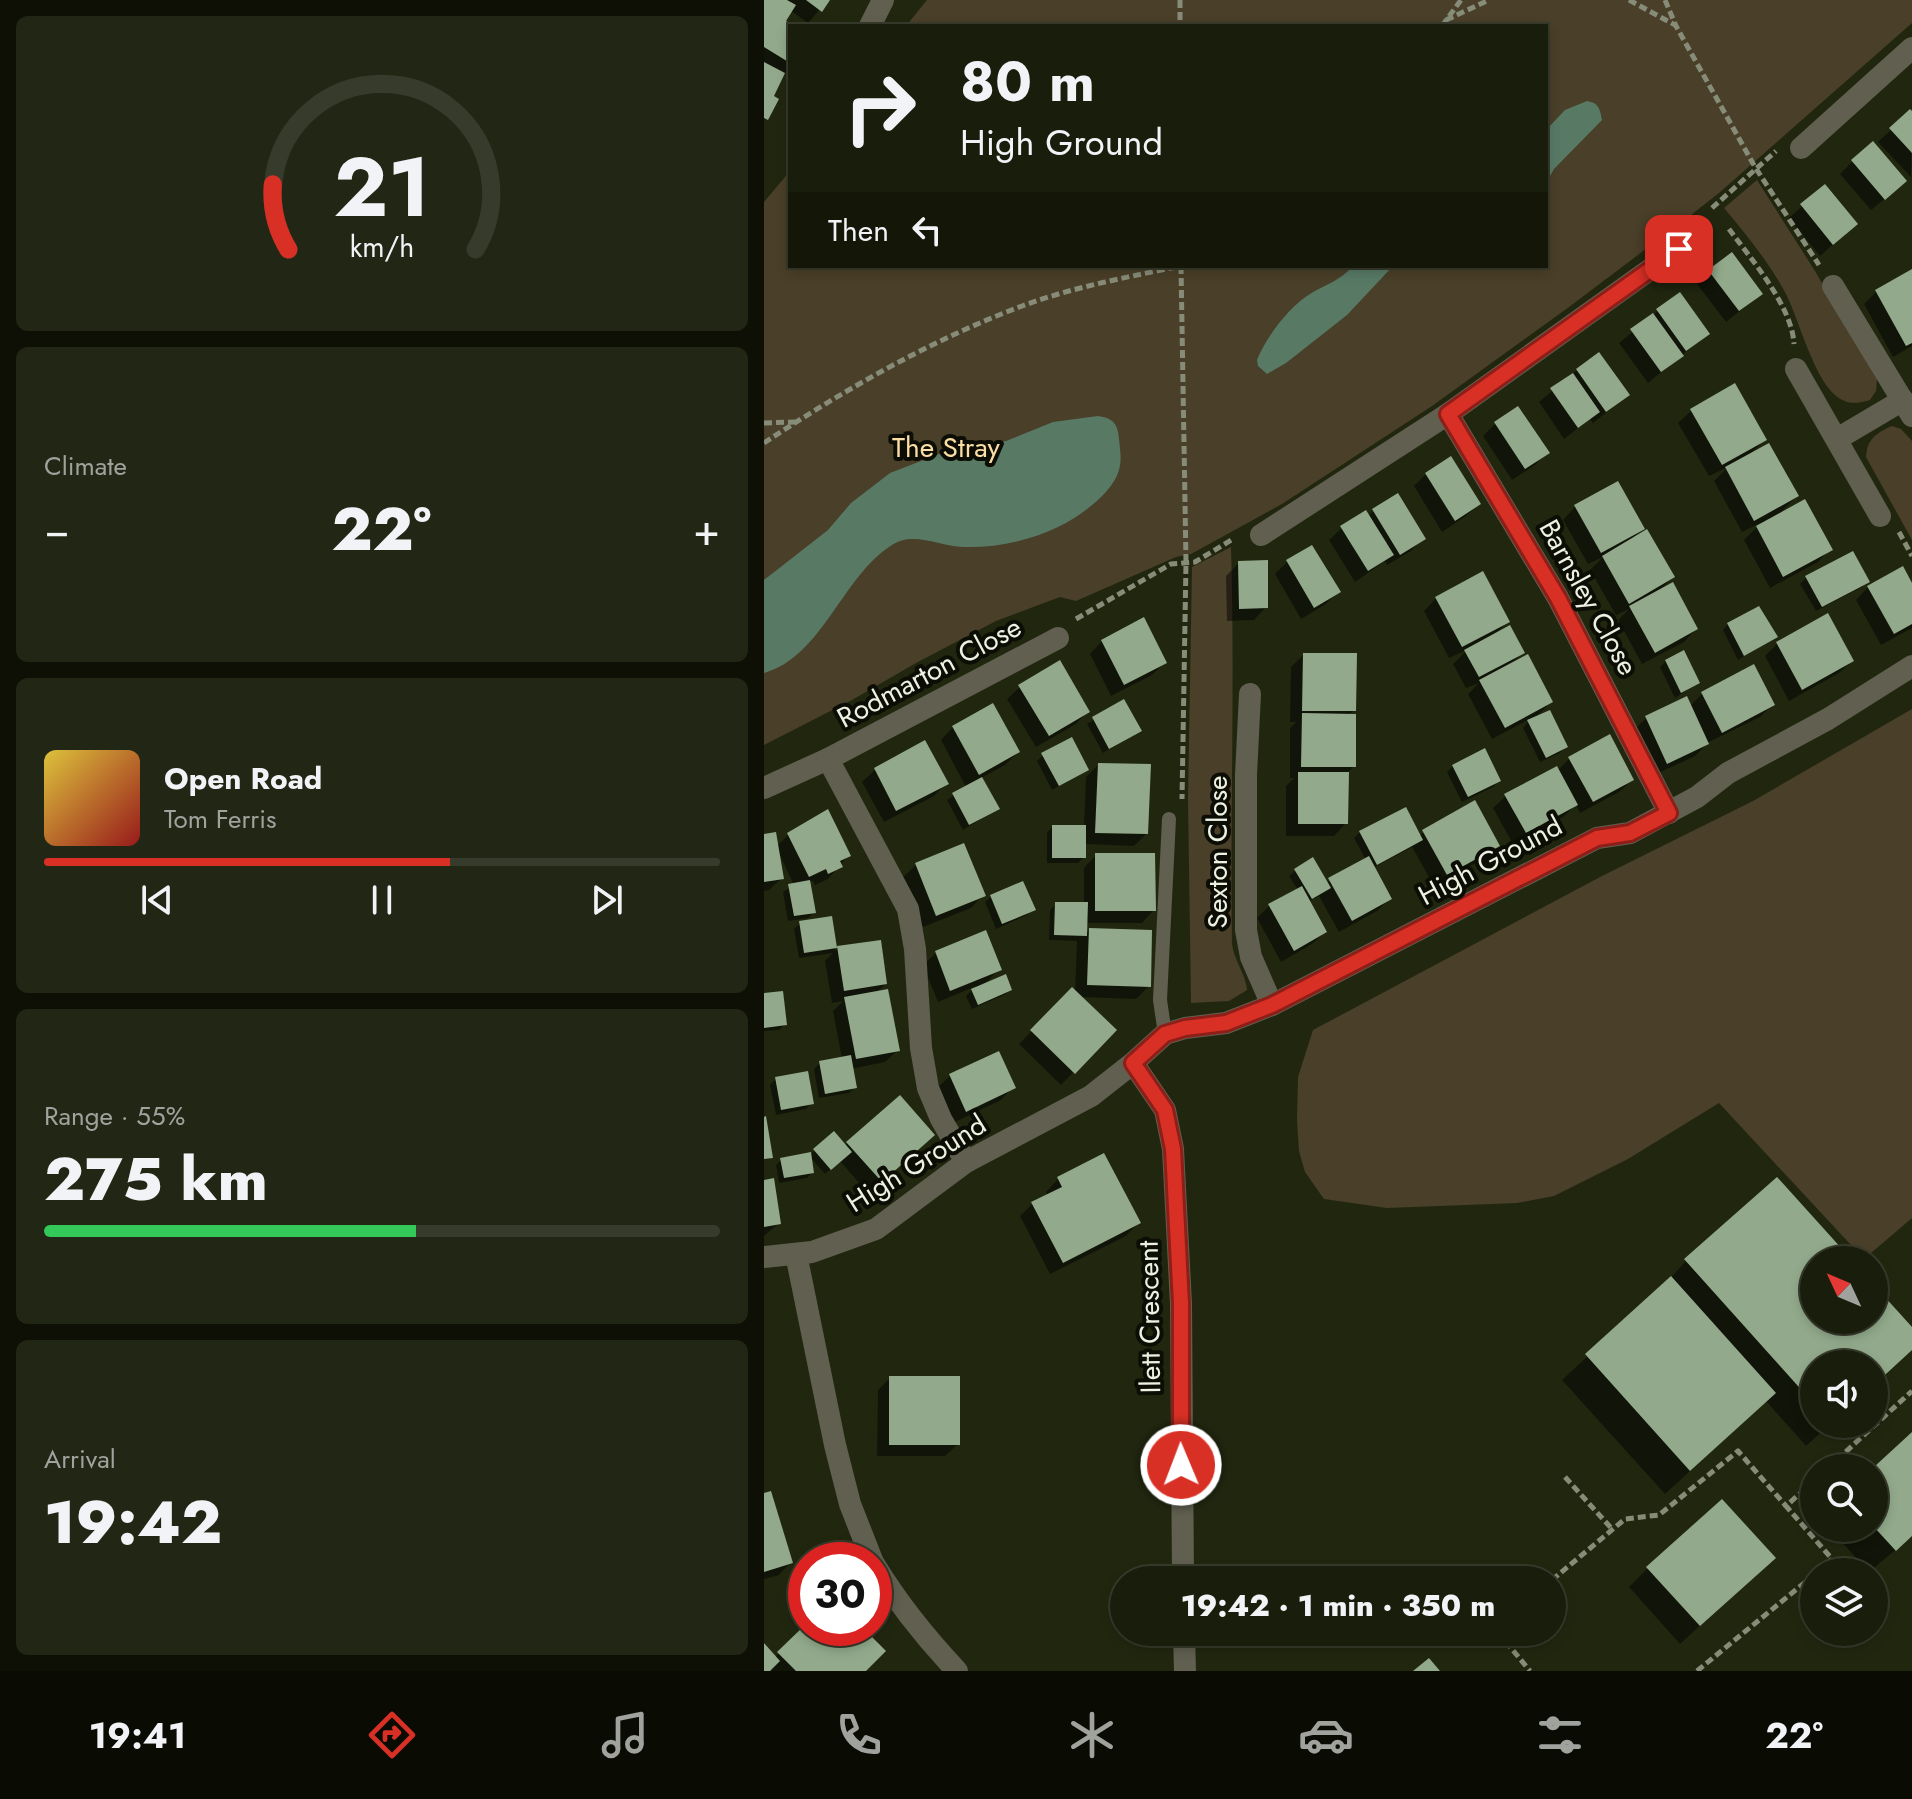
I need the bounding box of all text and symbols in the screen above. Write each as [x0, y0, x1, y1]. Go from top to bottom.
text: 80 m [960, 41, 1095, 122]
icon: right [828, 56, 932, 160]
text: High Ground [960, 116, 1163, 168]
text: 21 [334, 126, 430, 246]
icon: left [905, 208, 949, 252]
text: Then [828, 209, 889, 252]
pin [1645, 215, 1713, 283]
text: km/h [350, 226, 414, 268]
icon: arrive [1657, 227, 1701, 271]
park label: The Stray [892, 427, 1001, 468]
text: Climate [44, 447, 127, 485]
text: 22° [331, 486, 431, 573]
text: − [44, 498, 70, 562]
text: + [693, 498, 720, 562]
street label: Barnsley Close [1529, 512, 1648, 683]
street label: Rodmarton Close [830, 607, 1029, 738]
text: Open Road [164, 757, 322, 800]
street label: Sexton Close [1197, 776, 1238, 928]
text: Tom Ferris [164, 800, 276, 838]
street label: High Ground [1411, 805, 1570, 916]
icon: previous [135, 878, 179, 922]
icon: pause [360, 878, 404, 922]
icon: next [585, 878, 629, 922]
text: Range · 55% [44, 1097, 185, 1135]
street label: High Ground [838, 1104, 994, 1223]
text: 275 km [44, 1136, 268, 1223]
street label: Ilett Crescent [1128, 1240, 1171, 1394]
north arrow [1800, 1246, 1888, 1334]
map controls [1800, 1246, 1888, 1646]
button: sound [1800, 1350, 1888, 1438]
position arrow [1139, 1423, 1223, 1507]
text: Arrival [44, 1440, 116, 1478]
button: search [1800, 1454, 1888, 1542]
text: 19:42 [44, 1479, 222, 1566]
speed limit sign: 30 [788, 1542, 892, 1646]
button: layers [1800, 1558, 1888, 1646]
text: 19:42 · 1 min · 350 m [1181, 1584, 1495, 1627]
icon: directions [364, 1707, 420, 1763]
icon: music [597, 1707, 653, 1763]
icon: phone [831, 1707, 887, 1763]
icon: climate [1064, 1707, 1120, 1763]
icon: car [1298, 1707, 1354, 1763]
icon: filters [1532, 1707, 1588, 1763]
text: 19:41 [89, 1709, 186, 1761]
text: 22° [1765, 1709, 1823, 1761]

